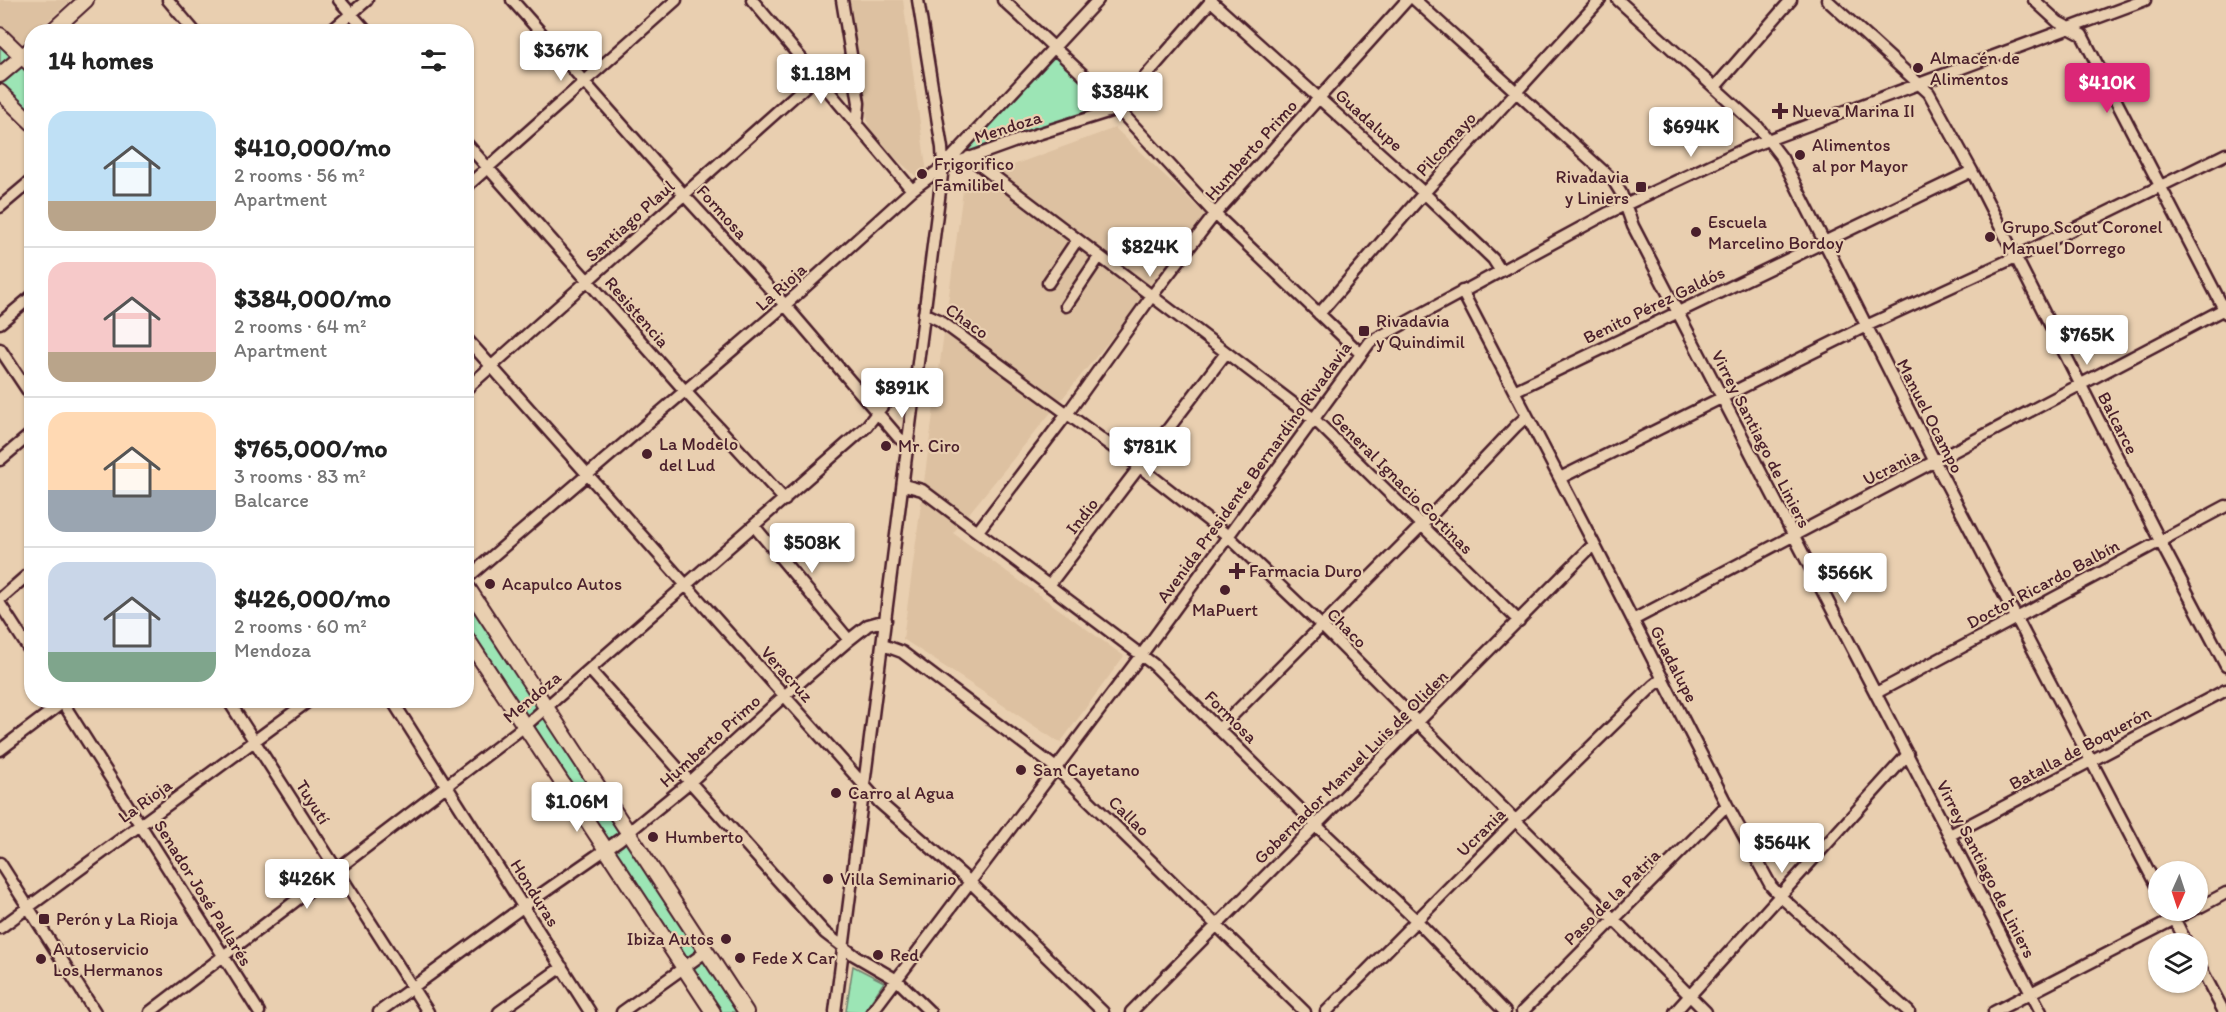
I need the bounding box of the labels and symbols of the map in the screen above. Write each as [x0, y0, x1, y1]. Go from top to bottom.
pin: $367K [519, 31, 603, 82]
place label: Almacén de Alimentos [1930, 47, 2020, 90]
pin: $1.18M [772, 54, 870, 105]
marker: Almacén de Alimentos [1911, 61, 1925, 75]
pin: $410K [2065, 63, 2149, 114]
pin: $384K [1078, 72, 1162, 123]
street label: Guadalupe [1331, 84, 1407, 156]
street label: Humberto Primo [1200, 95, 1302, 205]
place label: Nueva Marina II [1792, 100, 1915, 122]
marker: Nueva Marina II [1773, 104, 1787, 118]
street label: Mendoza [972, 106, 1045, 148]
street label: Pilcomayo [1411, 107, 1481, 181]
pin: $694K [1649, 107, 1733, 158]
place label: Alimentos al por Mayor [1812, 134, 1908, 177]
marker: Alimentos al por Mayor [1793, 148, 1807, 162]
place label: Frigorifico Familibel [934, 153, 1014, 196]
place label: Rivadavia y Liniers [1556, 166, 1629, 209]
marker: Frigorifico Familibel [915, 167, 929, 181]
street label: Santiago Plaul [581, 175, 679, 267]
street label: Formosa [692, 180, 753, 244]
marker: Rivadavia y Liniers [1634, 180, 1648, 194]
place label: Escuela Marcelino Bordoy [1708, 211, 1844, 254]
place label: Grupo Scout Coronel Manuel Dorrego [2002, 216, 2163, 259]
marker: Escuela Marcelino Bordoy [1689, 225, 1703, 239]
pin: $824K [1108, 227, 1192, 278]
marker: Grupo Scout Coronel Manuel Dorrego [1983, 230, 1997, 244]
street label: La Rioja [751, 258, 812, 316]
street label: Benito Pérez Galdós [1580, 261, 1728, 349]
street label: Resistencia [600, 272, 674, 352]
street label: Chaco [941, 298, 993, 344]
place label: Rivadavia y Quindimil [1376, 310, 1465, 353]
pin: $765K [2045, 315, 2129, 366]
marker: Rivadavia y Quindimil [1357, 324, 1371, 338]
street label: Avenida Presidente Bernardino Rivadavia [1152, 337, 1357, 607]
street label: Virrey Santiago de Liniers [1707, 346, 1815, 532]
street label: Manuel Ocampo [1892, 355, 1968, 477]
pin: $891K [860, 368, 944, 419]
street label: Balcarce [2093, 388, 2143, 458]
street label: General Ignacio Cortinas [1326, 407, 1478, 559]
pin: $781K [1108, 427, 1192, 478]
place label: La Modelo del Lud [659, 433, 738, 476]
place label: Mr. Ciro [898, 435, 960, 457]
marker: Mr. Ciro [879, 439, 893, 453]
street label: Ucrania [1859, 443, 1924, 491]
marker: La Modelo del Lud [640, 447, 654, 461]
street label: Indio [1061, 493, 1103, 539]
pin: $508K [770, 523, 854, 574]
street label: Doctor Ricardo Balbín [1963, 534, 2123, 634]
pin: $566K [1803, 553, 1887, 604]
place label: Farmacia Duro [1249, 560, 1362, 582]
marker: Farmacia Duro [1230, 564, 1244, 578]
place label: Acapulco Autos [502, 573, 622, 595]
marker: Acapulco Autos [483, 577, 497, 591]
marker: MaPuert [1218, 583, 1232, 597]
place label: MaPuert [1192, 599, 1258, 621]
street label: Chaco [1322, 603, 1372, 653]
street label: Guadalupe [1645, 622, 1703, 706]
street label: Veracruz [756, 641, 818, 707]
street label: Gobernador Manuel Luis de Oliden [1249, 665, 1453, 869]
street label: Mendoza [498, 666, 566, 728]
street label: Formosa [1200, 686, 1263, 749]
street label: Humberto Primo [655, 690, 765, 792]
street label: Batalla de Boquerón [2005, 701, 2155, 795]
place label: San Cayetano [1033, 759, 1140, 781]
marker: San Cayetano [1014, 763, 1028, 777]
street label: La Rioja [114, 774, 177, 828]
street label: Tuyutí [291, 776, 335, 829]
street label: Virrey Santiago de Liniers [1932, 776, 2040, 962]
pin: $1.06M [528, 782, 626, 833]
place label: Carro al Agua [848, 782, 954, 804]
marker: Carro al Agua [829, 786, 843, 800]
street label: Callao [1104, 791, 1154, 841]
street label: Ucrania [1452, 802, 1511, 861]
street label: Senador José Pallarés [149, 816, 257, 970]
pin: $564K [1740, 823, 1824, 874]
place label: Humberto [665, 826, 744, 848]
marker: Humberto [646, 830, 660, 844]
street label: Paso de la Patria [1559, 844, 1665, 950]
street label: Honduras [506, 855, 564, 931]
pin: $426K [265, 859, 349, 910]
north arrow [2148, 861, 2208, 921]
place label: Villa Seminario [840, 868, 956, 890]
marker: Villa Seminario [821, 872, 835, 886]
place label: Perón y La Rioja [56, 908, 179, 930]
marker: Perón y La Rioja [37, 912, 51, 926]
place label: Ibiza Autos [627, 928, 714, 950]
marker: Ibiza Autos [719, 932, 733, 946]
place label: Autoservicio Los Hermanos [53, 938, 163, 981]
place label: Red [890, 944, 919, 966]
place label: Fede X Car [752, 947, 836, 969]
marker: Red [871, 948, 885, 962]
marker: Fede X Car [733, 951, 747, 965]
marker: Autoservicio Los Hermanos [34, 952, 48, 966]

